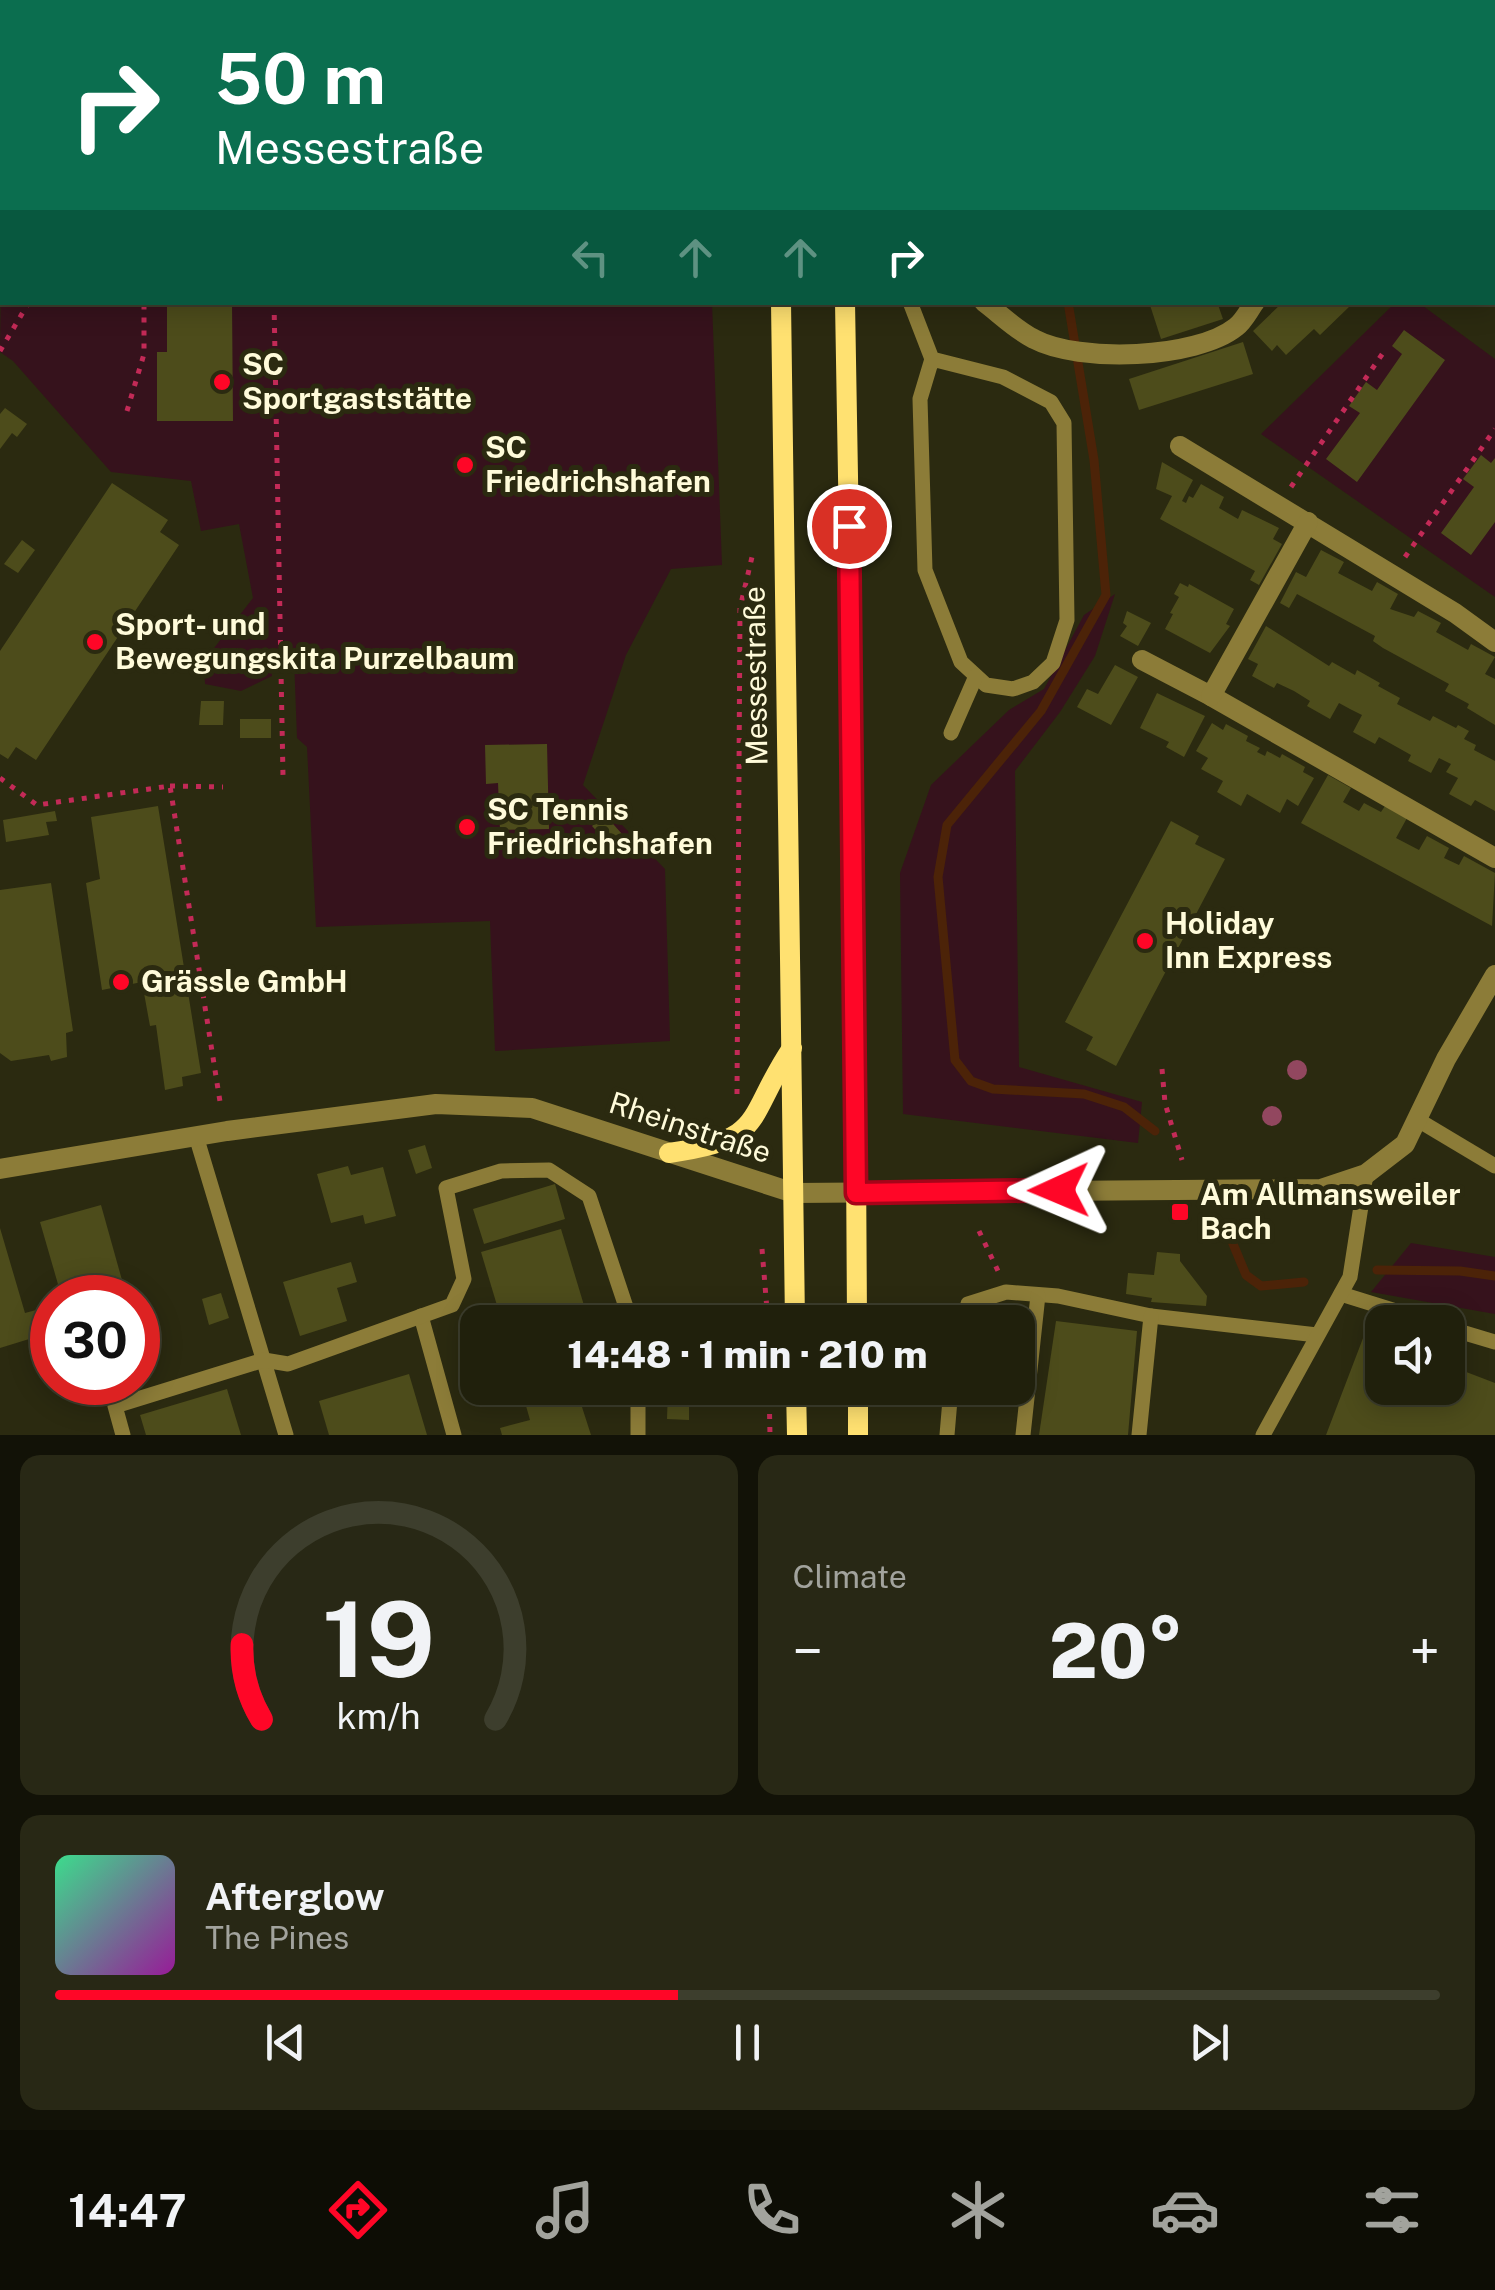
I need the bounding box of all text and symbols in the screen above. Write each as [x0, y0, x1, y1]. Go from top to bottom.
text: 50 m [215, 37, 386, 120]
icon: right [50, 40, 180, 170]
text: Messestraße [215, 121, 484, 174]
icon: left [563, 230, 618, 285]
icon: ahead [668, 230, 723, 285]
icon: ahead [773, 230, 828, 285]
icon: right [878, 230, 933, 285]
place label: SC Sportgaststätte [242, 346, 472, 416]
marker: SC Sportgaststätte [211, 371, 233, 393]
place label: SC Friedrichshafen [485, 429, 711, 499]
marker: SC Friedrichshafen [454, 454, 476, 476]
pin [807, 484, 892, 569]
icon: arrive [822, 499, 877, 554]
street label: Messestraße [735, 586, 775, 766]
place label: Sport- und Bewegungskita Purzelbaum [115, 606, 515, 676]
marker: Sport- und Bewegungskita Purzelbaum [84, 631, 106, 653]
place label: SC Tennis Friedrichshafen [487, 791, 713, 861]
marker: SC Tennis Friedrichshafen [456, 816, 478, 838]
place label: Holiday Inn Express [1165, 905, 1332, 975]
marker: Holiday Inn Express [1134, 930, 1156, 952]
place label: Grässle GmbH [141, 963, 348, 999]
marker: Grässle GmbH [110, 971, 132, 993]
street label: Rheinstraße [605, 1084, 776, 1170]
position arrow [1007, 1138, 1111, 1242]
place label: Am Allmansweiler Bach [1200, 1176, 1461, 1246]
marker: Am Allmansweiler Bach [1169, 1201, 1191, 1223]
speed limit sign: 30 [30, 1275, 160, 1405]
map controls [1365, 1305, 1465, 1405]
button: sound [1365, 1305, 1465, 1405]
text: 14:48 · 1 min · 210 m [567, 1332, 928, 1377]
text: Climate [793, 1558, 907, 1595]
text: 19 [322, 1578, 435, 1700]
text: 20° [1049, 1607, 1183, 1695]
text: − [793, 1619, 823, 1683]
text: + [1409, 1619, 1440, 1683]
text: km/h [337, 1695, 421, 1737]
text: Afterglow [205, 1874, 385, 1919]
text: The Pines [205, 1919, 349, 1956]
icon: previous [258, 2015, 313, 2070]
icon: pause [720, 2015, 775, 2070]
icon: next [1182, 2015, 1237, 2070]
icon: directions [323, 2175, 393, 2245]
icon: music [530, 2175, 600, 2245]
icon: phone [737, 2175, 807, 2245]
icon: climate [943, 2175, 1013, 2245]
icon: car [1150, 2175, 1220, 2245]
icon: filters [1357, 2175, 1427, 2245]
text: 14:47 [68, 2184, 187, 2237]

